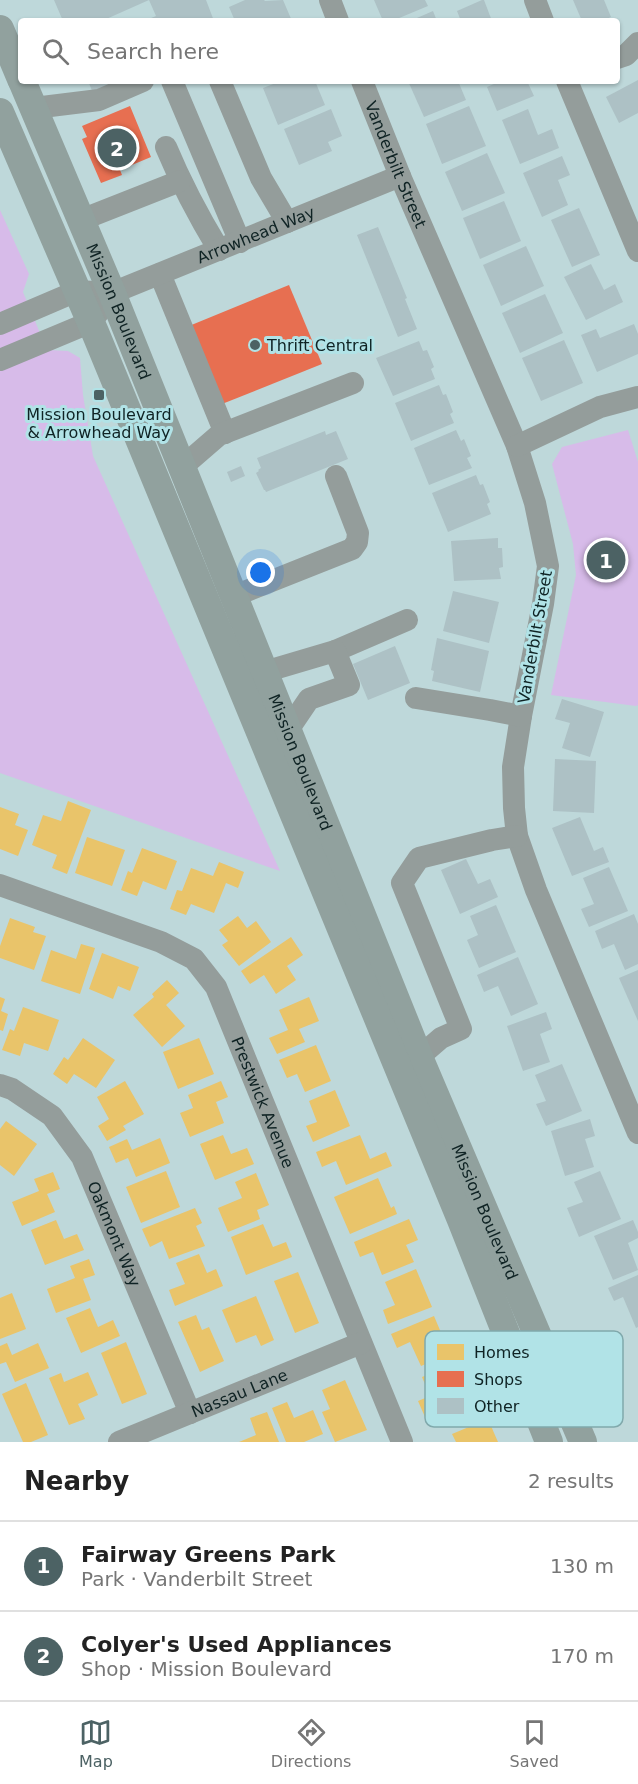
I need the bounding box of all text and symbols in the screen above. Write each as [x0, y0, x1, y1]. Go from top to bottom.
search box [18, 18, 620, 84]
icon: search [39, 35, 72, 68]
text: Search here [87, 39, 219, 64]
street label: Vanderbilt Street [361, 98, 431, 231]
pin: 2 [98, 126, 136, 170]
street label: Arrowhead Way [194, 202, 317, 267]
street label: Mission Boulevard [83, 240, 155, 382]
place label: Thrift Central [266, 336, 373, 355]
marker: Thrift Central [248, 338, 262, 352]
marker: Mission Boulevard & Arrowhead Way [92, 388, 106, 402]
place label: Mission Boulevard & Arrowhead Way [26, 405, 172, 442]
pin: 1 [586, 538, 626, 582]
your location [246, 558, 275, 587]
street label: Vanderbilt Street [514, 569, 556, 705]
street label: Mission Boulevard [265, 691, 336, 833]
street label: Prestwick Avenue [228, 1034, 298, 1171]
street label: Mission Boulevard [448, 1141, 522, 1282]
street label: Oakmont Way [84, 1178, 145, 1289]
legend [425, 1331, 623, 1427]
text: Homes [474, 1343, 530, 1362]
street label: Nassau Lane [188, 1365, 290, 1421]
text: Shops [474, 1370, 523, 1389]
text: Other [474, 1397, 520, 1416]
text: Nearby [24, 1466, 129, 1496]
text: 2 results [528, 1469, 614, 1493]
text: Fairway Greens Park [81, 1542, 336, 1567]
text: 1 [37, 1554, 50, 1578]
text: 130 m [550, 1554, 614, 1578]
text: Park · Vanderbilt Street [81, 1567, 312, 1591]
text: Colyer's Used Appliances [81, 1632, 392, 1657]
text: 2 [37, 1644, 50, 1668]
text: 170 m [550, 1644, 614, 1668]
text: Shop · Mission Boulevard [81, 1657, 332, 1681]
tab: Map [79, 1716, 113, 1771]
tab: Directions [271, 1716, 351, 1771]
tab: Saved [510, 1716, 559, 1771]

